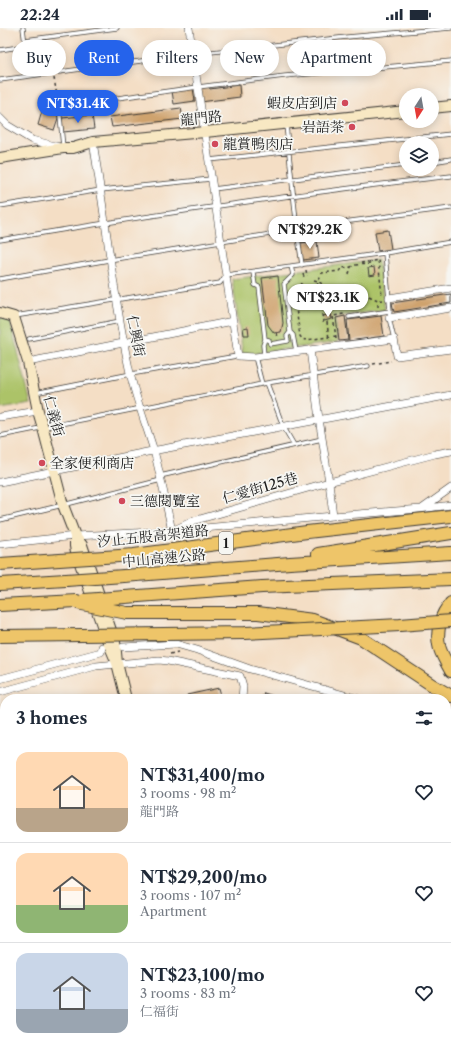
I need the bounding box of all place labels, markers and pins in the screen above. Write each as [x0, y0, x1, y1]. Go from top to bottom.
pin: NT$31.4K [37, 90, 119, 124]
place label: 蝦皮店到店 [267, 94, 337, 112]
marker: 蝦皮店到店 [340, 98, 350, 108]
place label: 岩語茶 [302, 118, 344, 136]
marker: 岩語茶 [347, 122, 357, 132]
place label: 龍賞鴨肉店 [223, 135, 293, 153]
marker: 龍賞鴨肉店 [210, 139, 220, 149]
pin: NT$29.2K [269, 216, 351, 250]
pin: NT$23.1K [287, 284, 369, 318]
place label: 全家便利商店 [50, 454, 134, 472]
marker: 全家便利商店 [37, 458, 47, 468]
place label: 三德閱覽室 [130, 492, 200, 510]
marker: 三德閱覽室 [117, 496, 127, 506]

